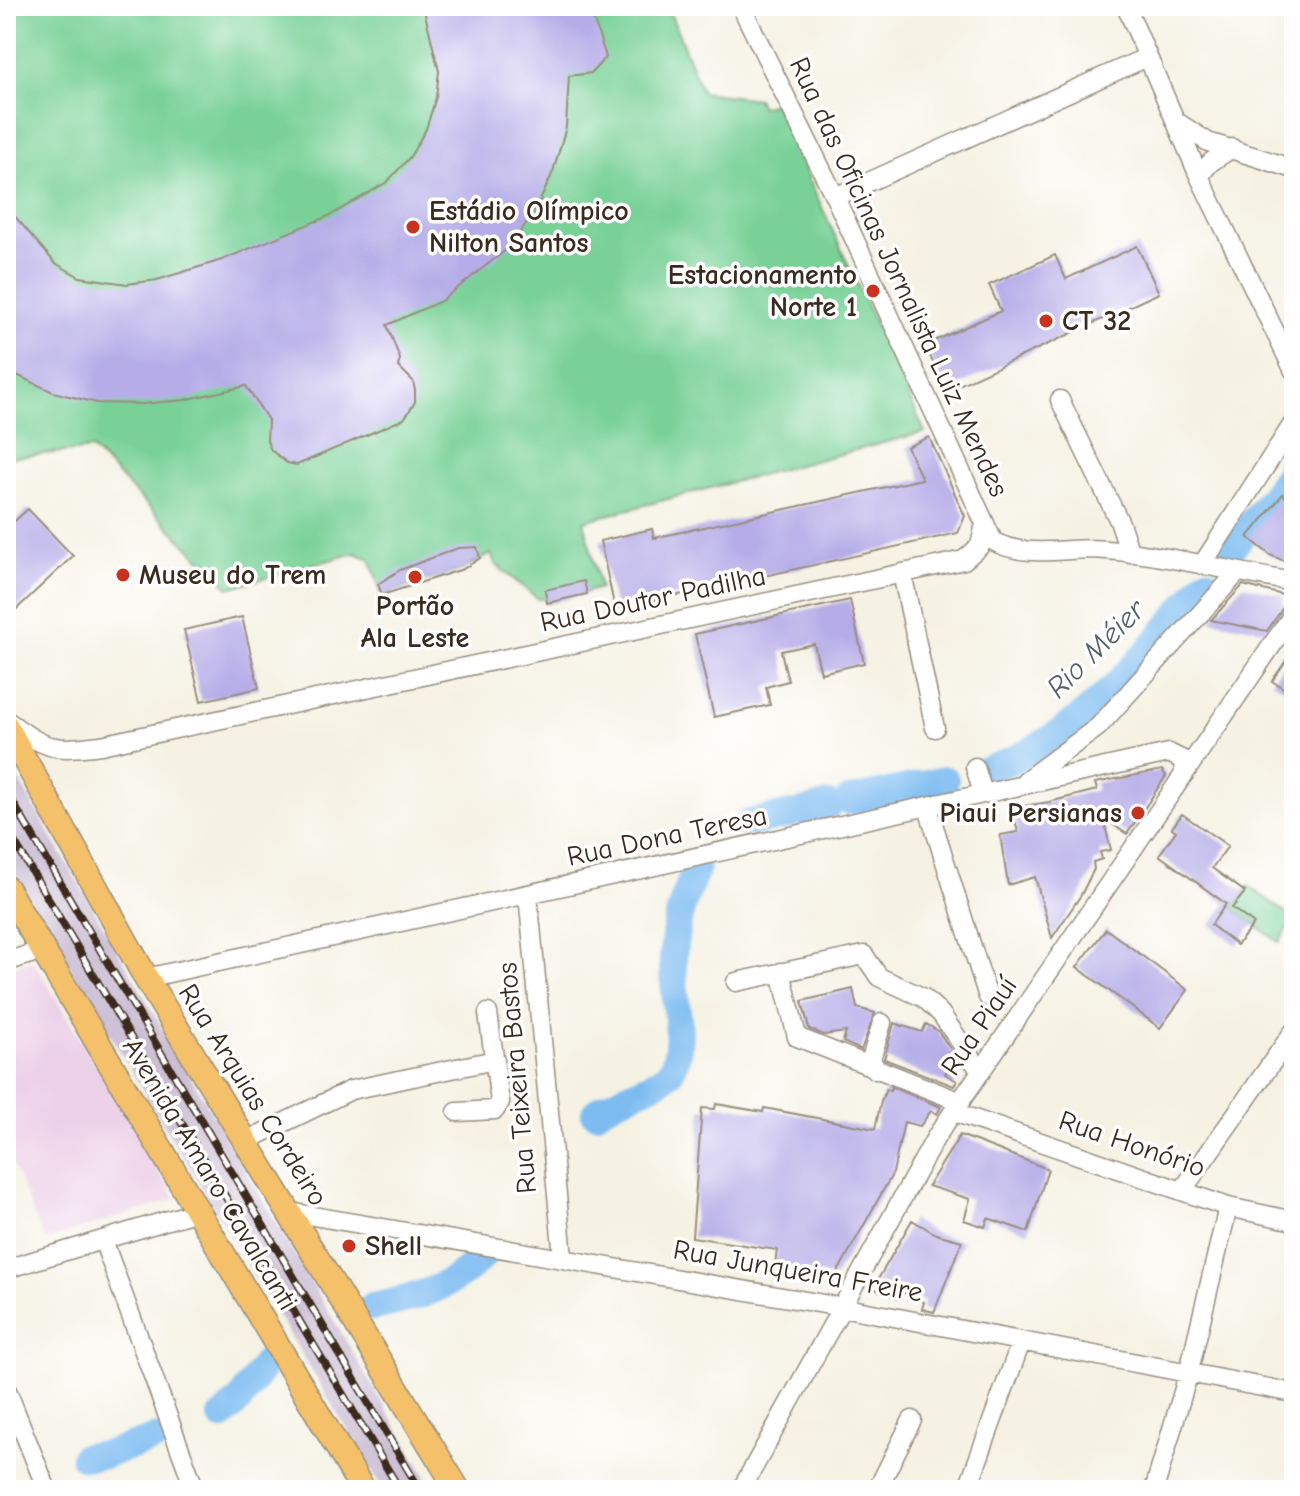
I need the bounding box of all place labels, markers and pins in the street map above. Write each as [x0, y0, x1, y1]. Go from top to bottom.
place label: Estádio Olímpico Nilton Santos [429, 195, 629, 259]
marker: Estádio Olímpico Nilton Santos [404, 218, 422, 236]
place label: Estacionamento Norte 1 [668, 259, 857, 323]
marker: Estacionamento Norte 1 [864, 282, 882, 300]
place label: CT 32 [1062, 305, 1131, 337]
marker: CT 32 [1037, 312, 1055, 330]
place label: Museu do Trem [139, 559, 326, 591]
marker: Museu do Trem [114, 566, 132, 584]
marker: Portão Ala Leste [406, 568, 424, 586]
place label: Portão Ala Leste [361, 590, 470, 654]
place label: Piaui Persianas [939, 797, 1122, 829]
marker: Piaui Persianas [1129, 804, 1147, 822]
place label: Shell [365, 1230, 422, 1262]
marker: Shell [340, 1237, 358, 1255]

